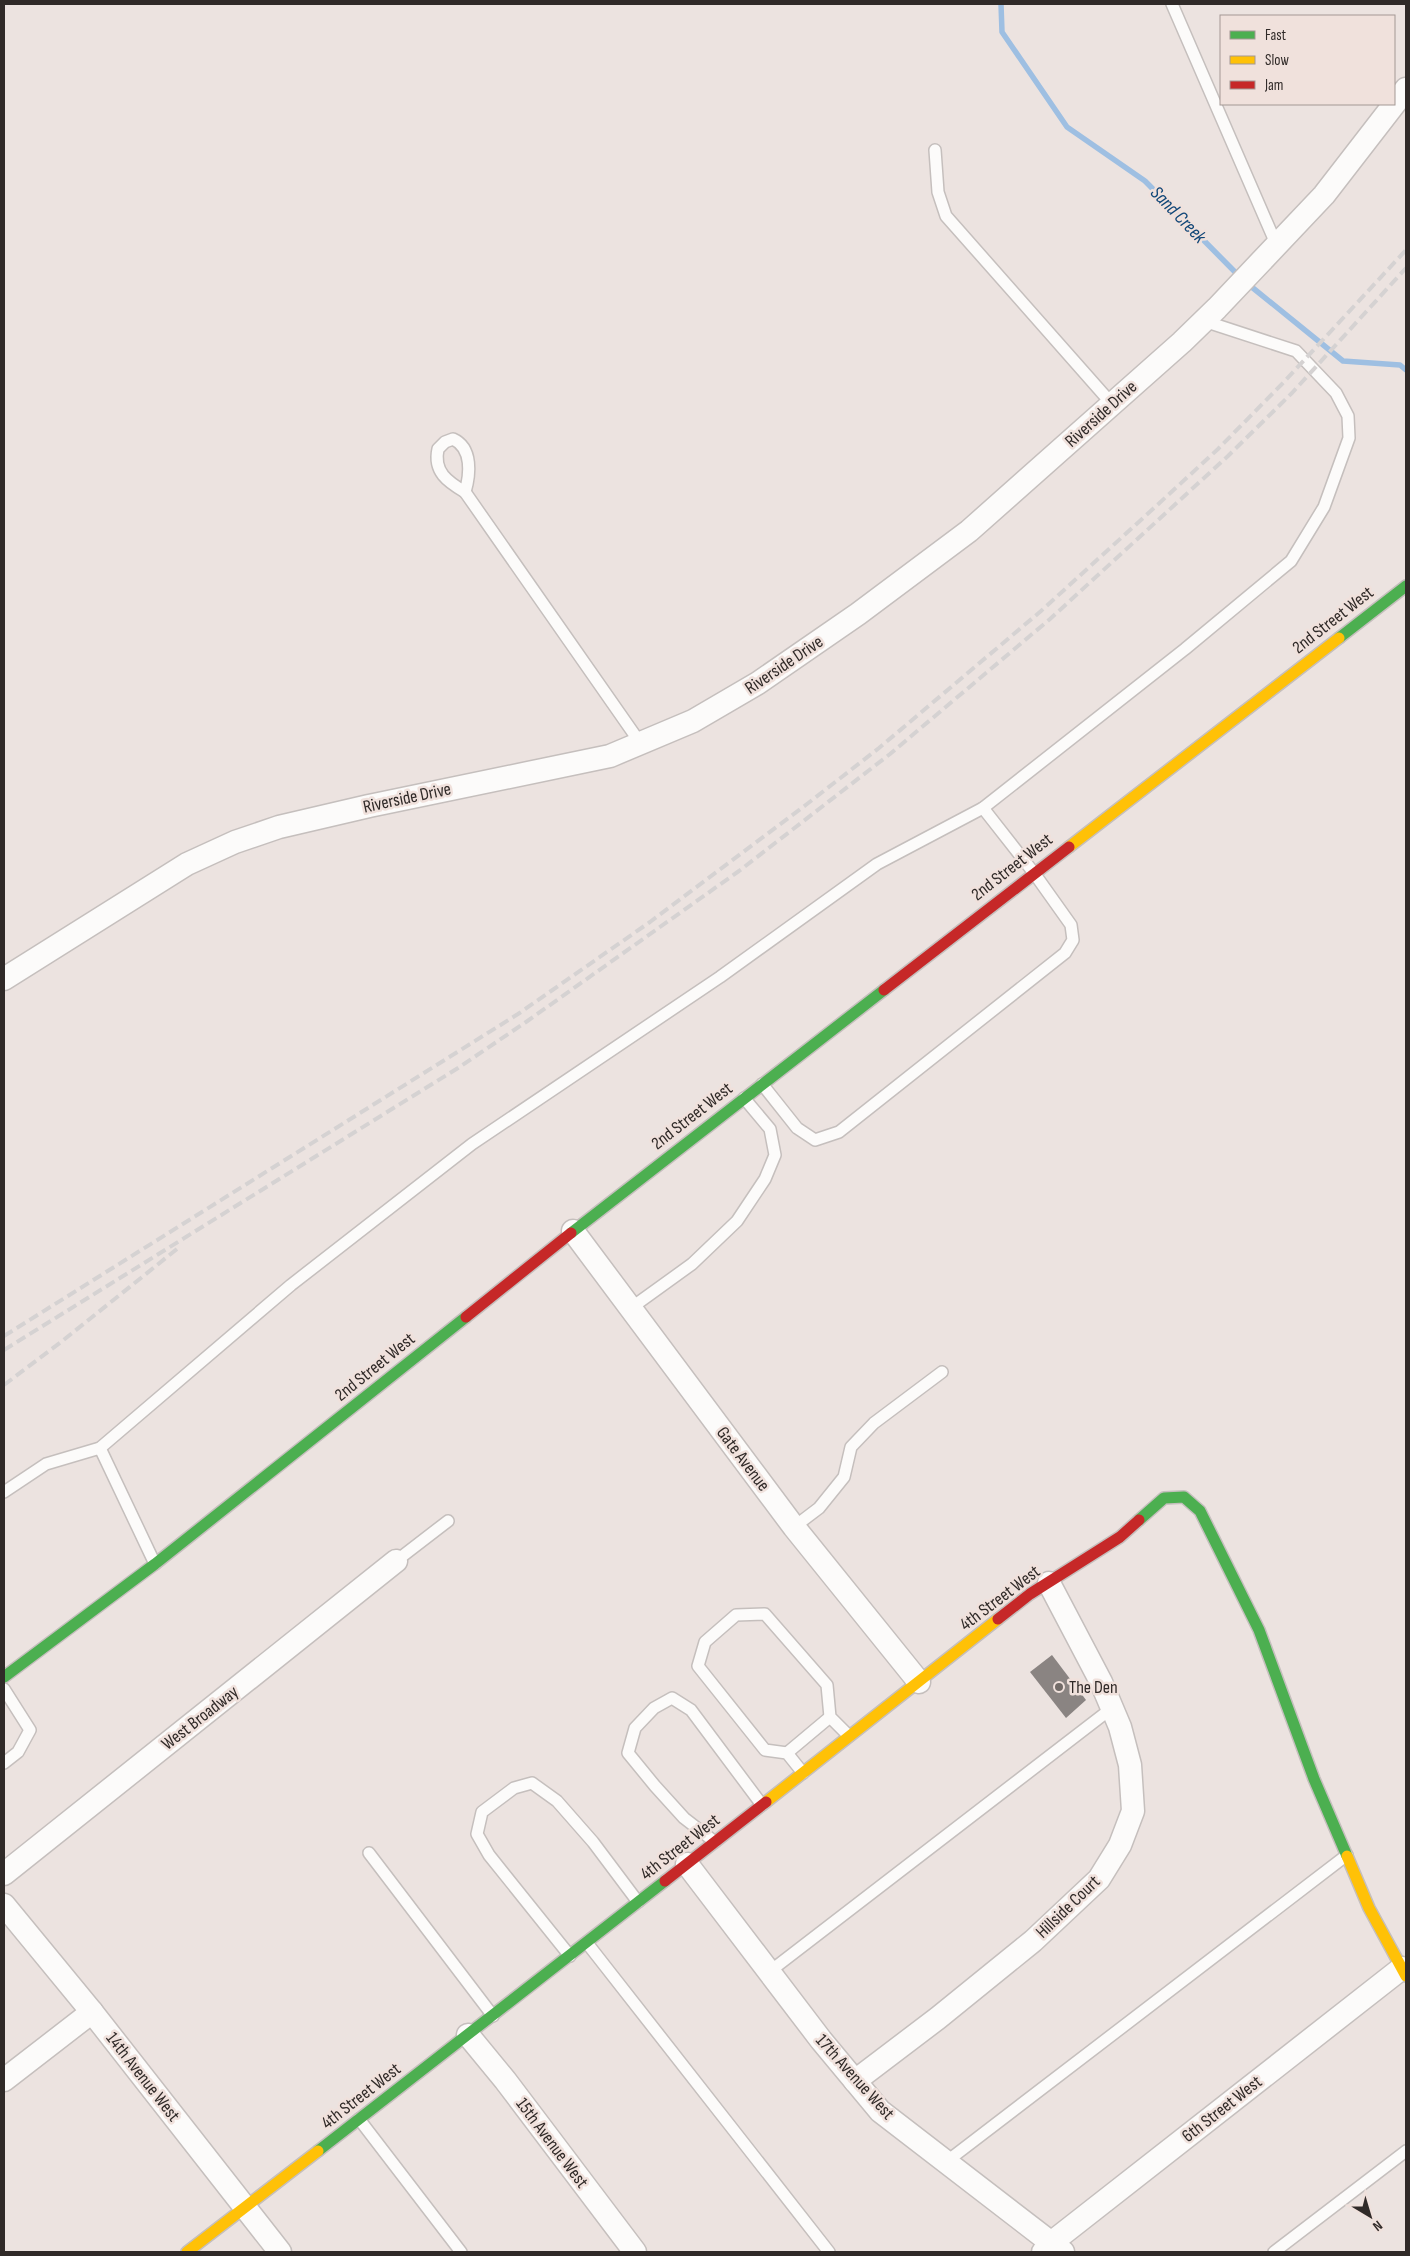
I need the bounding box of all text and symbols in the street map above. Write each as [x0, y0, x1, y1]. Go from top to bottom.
legend [1220, 15, 1395, 105]
text: Fast [1265, 26, 1287, 45]
text: Slow [1265, 51, 1289, 70]
text: Jam [1264, 76, 1283, 95]
water label: Sand Creek [1145, 182, 1211, 249]
street label: Riverside Drive [1061, 376, 1141, 452]
street label: 2nd Street West [1288, 582, 1378, 658]
street label: Riverside Drive [741, 631, 827, 699]
street label: Riverside Drive [361, 778, 453, 818]
street label: 2nd Street West [967, 829, 1057, 905]
street label: 2nd Street West [647, 1078, 737, 1154]
street label: 2nd Street West [331, 1328, 420, 1406]
street label: Gate Avenue [712, 1423, 774, 1495]
street label: 4th Street West [956, 1561, 1045, 1635]
place label: The Den [1069, 1677, 1118, 1698]
street label: West Broadway [157, 1681, 243, 1755]
marker: The Den [1053, 1681, 1065, 1693]
street label: 4th Street West [636, 1809, 724, 1885]
street label: Hillside Court [1032, 1871, 1105, 1943]
street label: 14th Avenue West [102, 2028, 185, 2126]
street label: 17th Avenue West [811, 2030, 899, 2124]
street label: 4th Street West [317, 2058, 405, 2134]
street label: 6th Street West [1178, 2071, 1266, 2147]
street label: 15th Avenue West [511, 2094, 593, 2192]
north arrow [1345, 2191, 1395, 2241]
text: N [1370, 2217, 1386, 2235]

